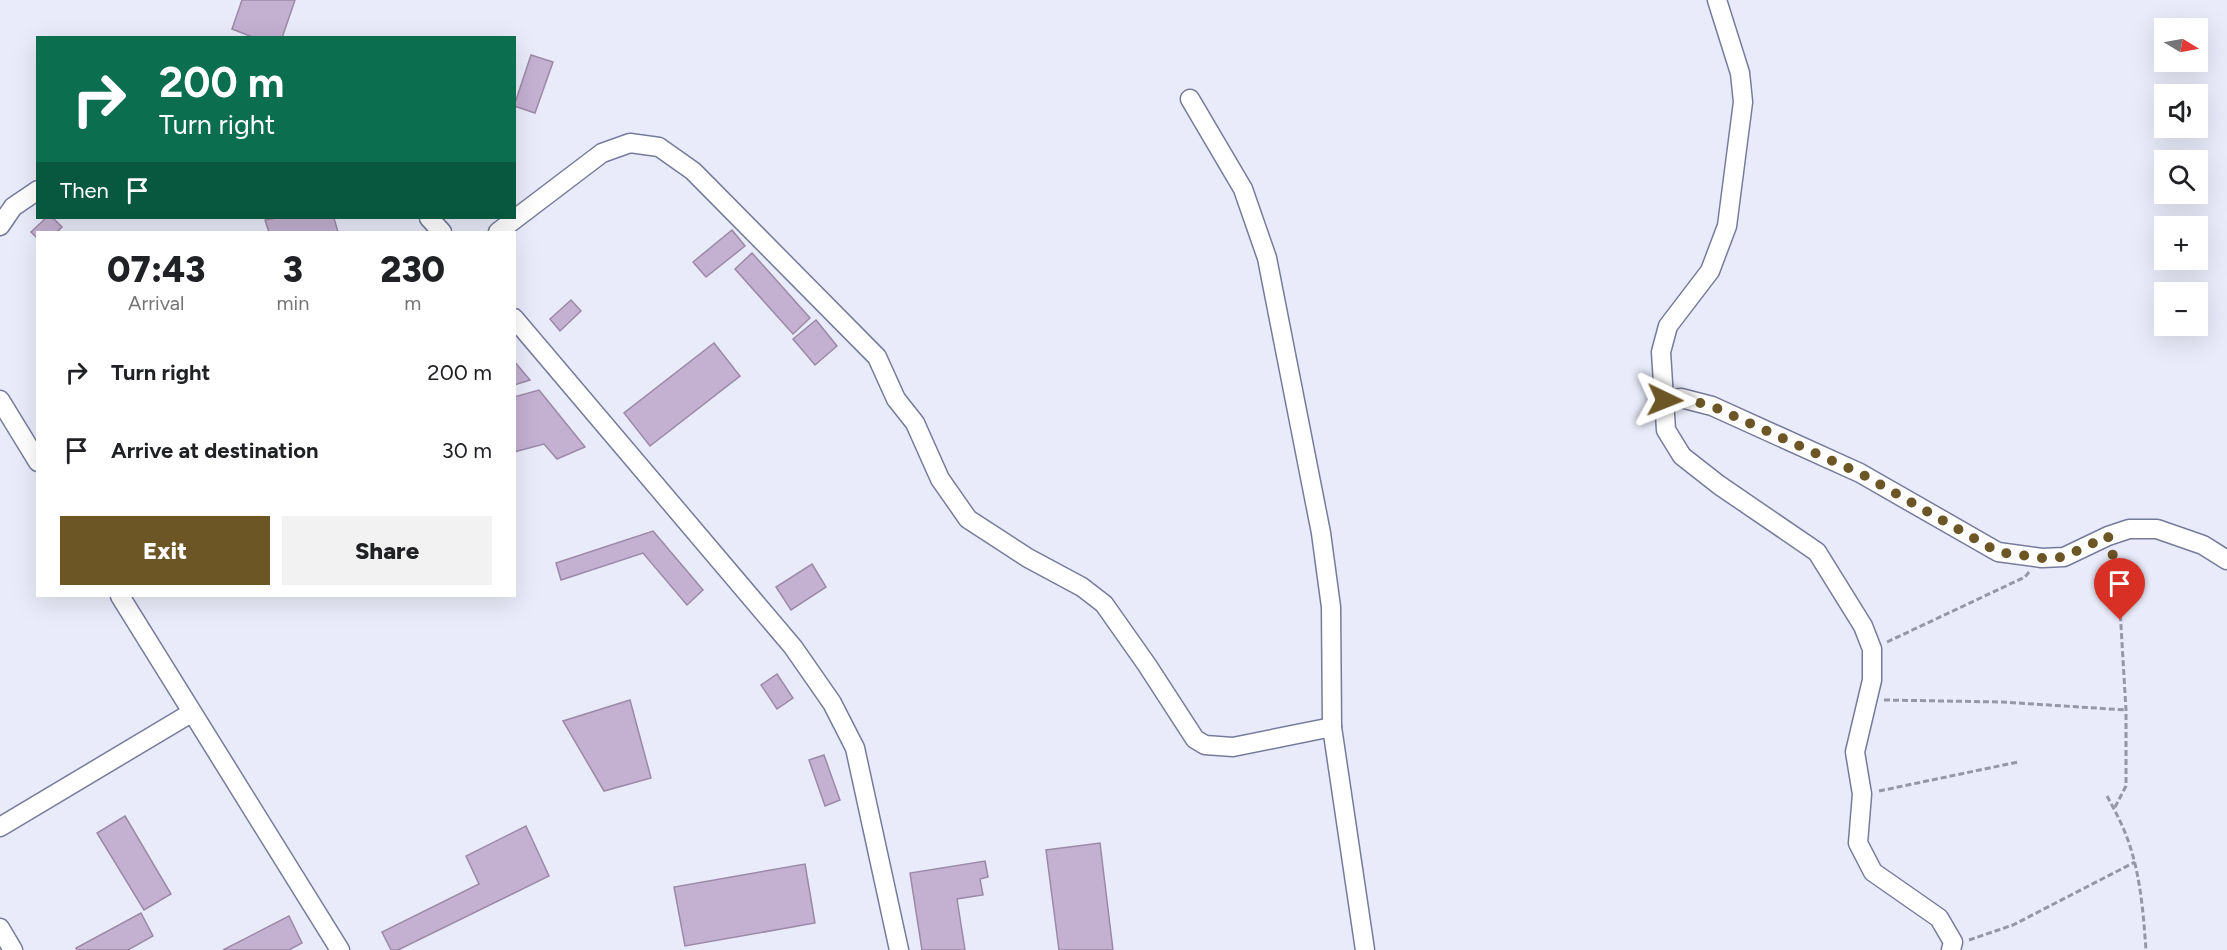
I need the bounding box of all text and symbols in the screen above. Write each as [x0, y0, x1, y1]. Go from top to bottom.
north arrow [2154, 18, 2208, 72]
map controls [2154, 18, 2208, 336]
text: 200 m [159, 57, 284, 108]
icon: right [60, 60, 138, 138]
button: sound [2154, 84, 2208, 138]
text: Turn right [159, 108, 275, 141]
button: search [2154, 150, 2208, 204]
icon: arrive [121, 174, 154, 207]
text: Then [60, 177, 109, 204]
button: + [2154, 216, 2208, 270]
text: 07:43 [107, 248, 206, 291]
text: 3 [283, 248, 303, 291]
text: 230 [380, 248, 445, 291]
button: − [2154, 282, 2208, 336]
text: Arrival [128, 291, 184, 315]
text: min [276, 291, 309, 315]
text: m [404, 291, 421, 315]
icon: right [60, 356, 93, 389]
text: Turn right [111, 359, 210, 386]
text: 200 m [427, 359, 492, 386]
position arrow [1633, 368, 1697, 432]
icon: arrive [60, 434, 93, 467]
text: Arrive at destination [111, 437, 319, 464]
text: 30 m [442, 437, 492, 464]
button: Exit [60, 516, 270, 585]
button: Share [282, 516, 492, 585]
pin [2094, 558, 2145, 620]
icon: arrive [2103, 567, 2136, 600]

